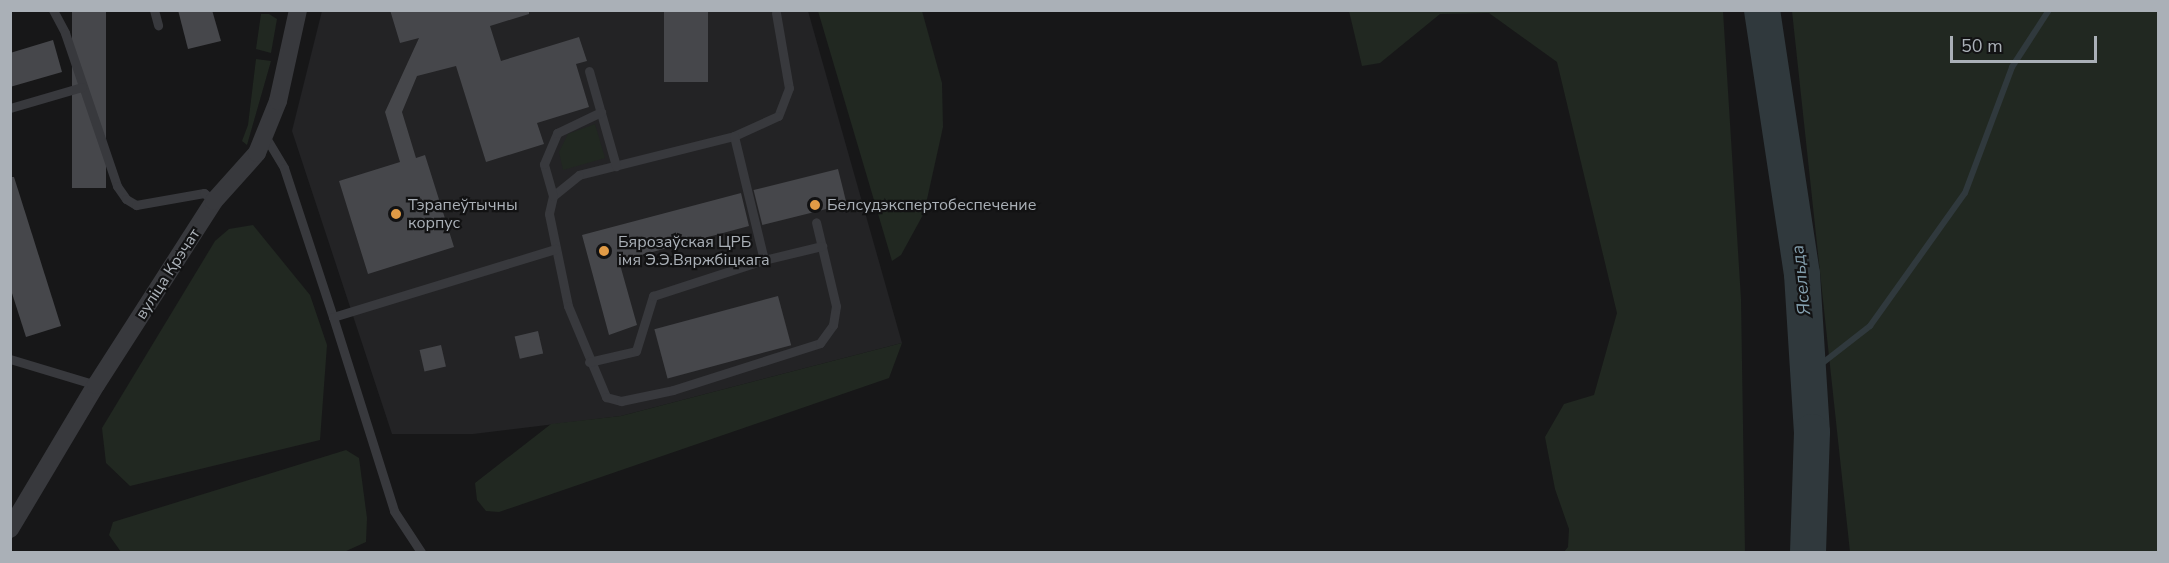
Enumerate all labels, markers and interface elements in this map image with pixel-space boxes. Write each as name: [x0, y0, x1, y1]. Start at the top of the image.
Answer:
scale bar: [1953, 24, 2100, 62]
text: 50 m: [1961, 34, 2003, 58]
place label: Тэрапеўтычны корпус: [408, 195, 518, 233]
place label: Белсудэкспертобеспечение: [827, 195, 1036, 215]
marker: Белсудэкспертобеспечение: [808, 198, 822, 212]
marker: Тэрапеўтычны корпус: [389, 207, 403, 221]
street label: вуліца Крэчат: [132, 225, 204, 323]
place label: Бярозаўская ЦРБ імя Э.Э.Вяржбіцкага: [618, 232, 770, 270]
marker: Бярозаўская ЦРБ імя Э.Э.Вяржбіцкага: [595, 242, 613, 260]
water label: Ясельда: [1787, 244, 1815, 316]

